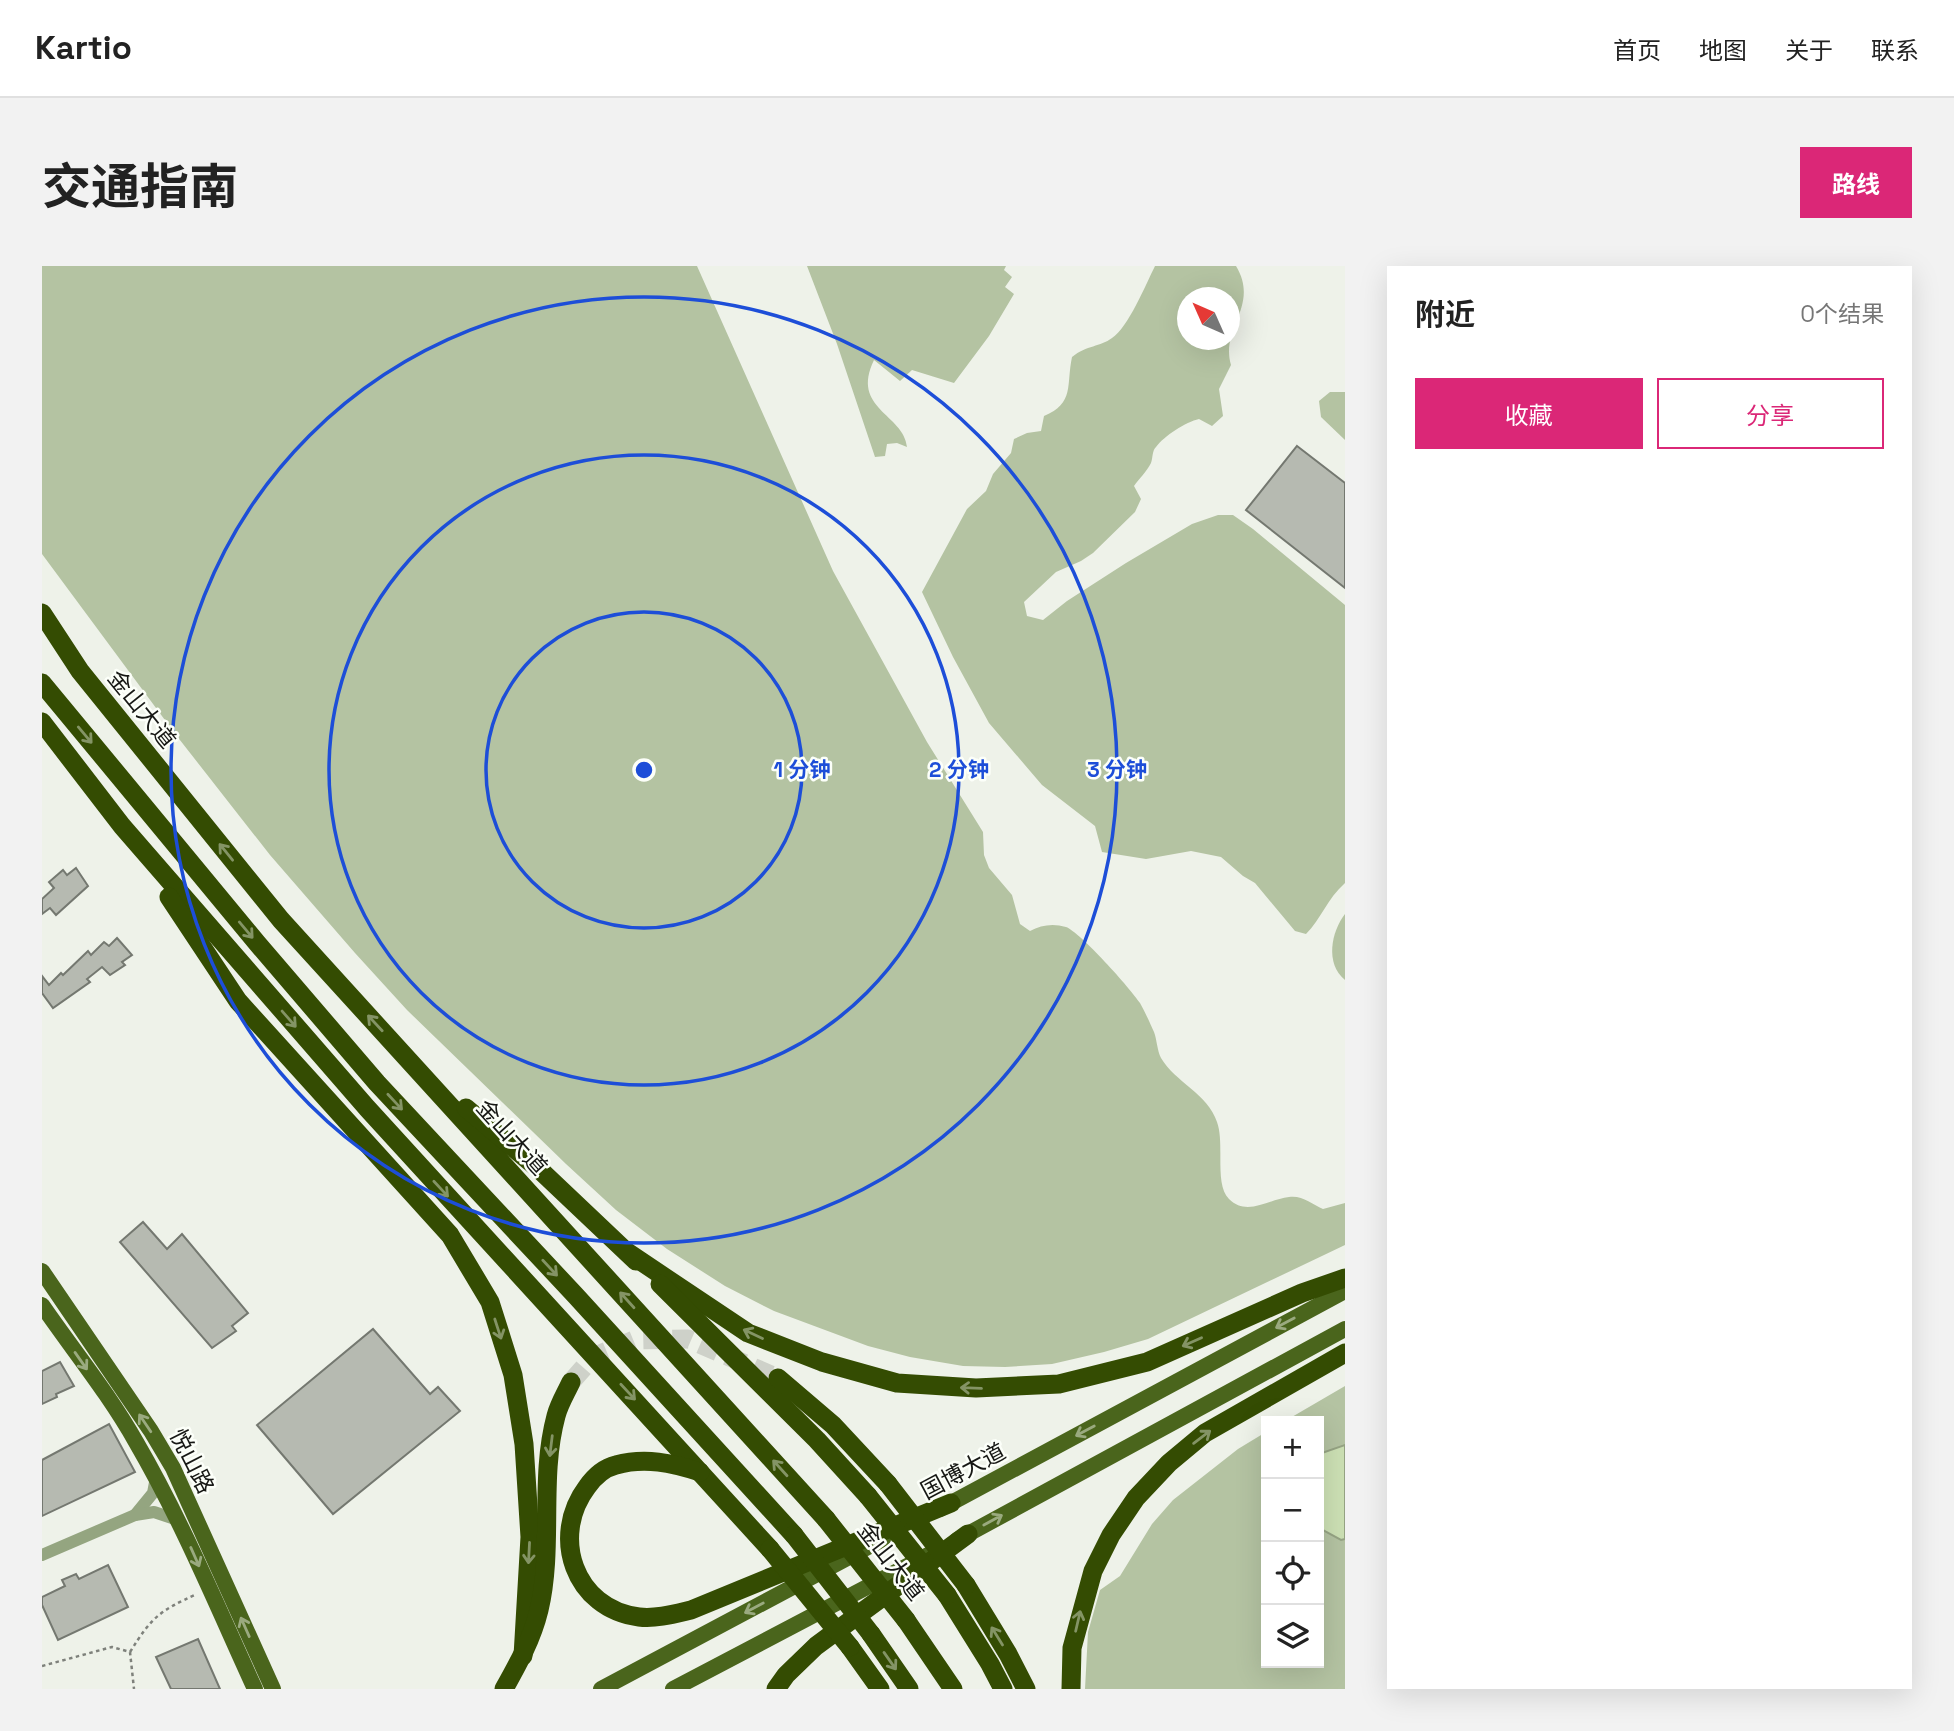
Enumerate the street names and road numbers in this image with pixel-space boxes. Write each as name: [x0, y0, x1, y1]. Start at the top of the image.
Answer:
street label: 金山大道: [101, 664, 183, 754]
street label: 金山大道: [470, 1093, 554, 1181]
street label: 悦山路: [163, 1423, 221, 1499]
street label: 国博大道: [915, 1436, 1011, 1506]
street label: 金山大道: [851, 1516, 931, 1606]

